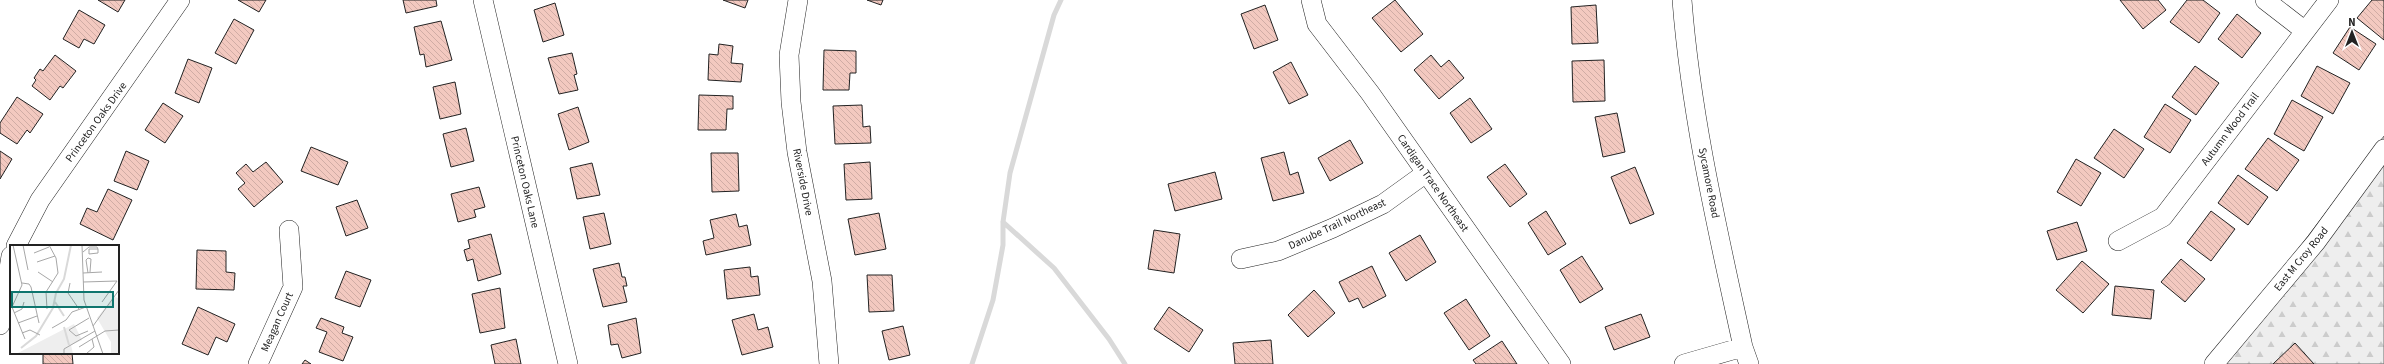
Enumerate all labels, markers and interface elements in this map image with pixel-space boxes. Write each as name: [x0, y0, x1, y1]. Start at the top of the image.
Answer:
north arrow: [2332, 12, 2372, 52]
text: N: [2348, 15, 2356, 30]
street label: Princeton Oaks Drive: [62, 78, 130, 165]
street label: Autumn Wood Trail: [2198, 89, 2263, 169]
street label: Cardigan Trace Northeast: [1394, 131, 1473, 235]
street label: Princeton Oaks Lane: [507, 134, 543, 230]
street label: Sycamore Road: [1695, 146, 1723, 220]
street label: Riverside Drive: [789, 147, 817, 217]
street label: Danube Trail Northeast: [1286, 195, 1388, 253]
street label: East M Croy Road: [2270, 224, 2332, 294]
inset map: [10, 245, 119, 354]
street label: Meagan Court: [257, 290, 297, 354]

